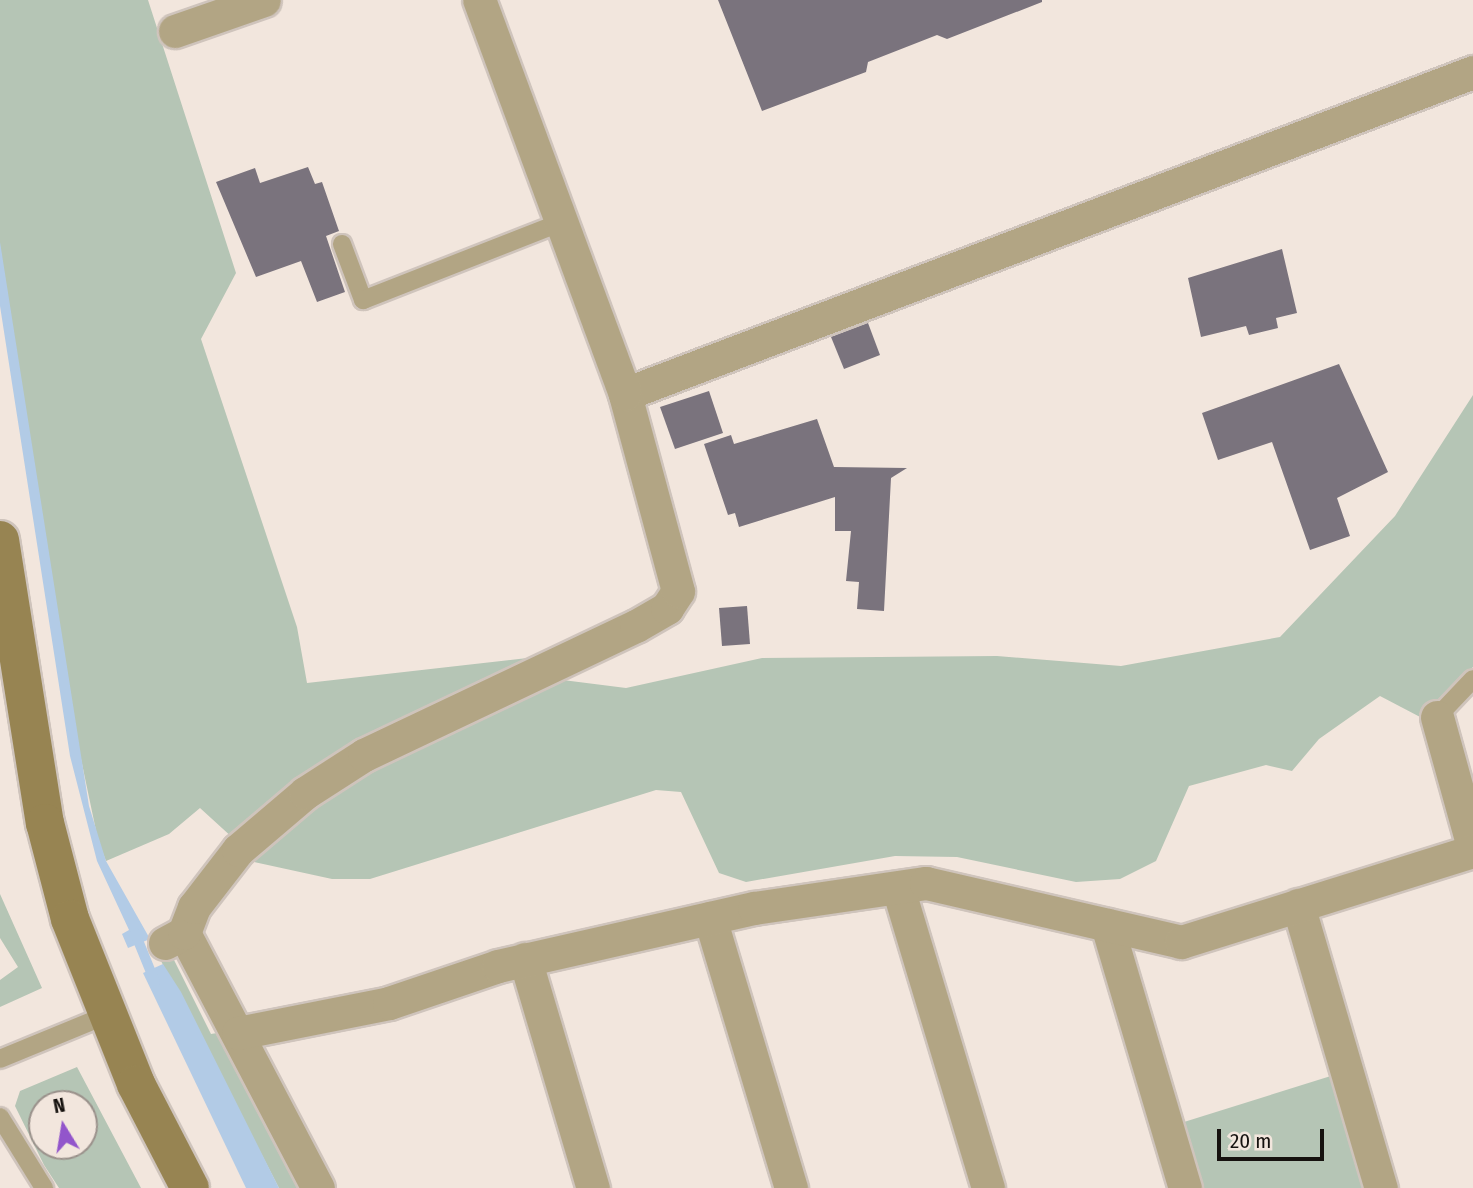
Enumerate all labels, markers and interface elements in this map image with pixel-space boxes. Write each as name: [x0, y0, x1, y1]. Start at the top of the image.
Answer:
north arrow: [28, 1090, 98, 1160]
text: N: [51, 1093, 67, 1118]
scale bar: [1221, 1114, 1328, 1158]
text: 20 m: [1230, 1128, 1271, 1154]

